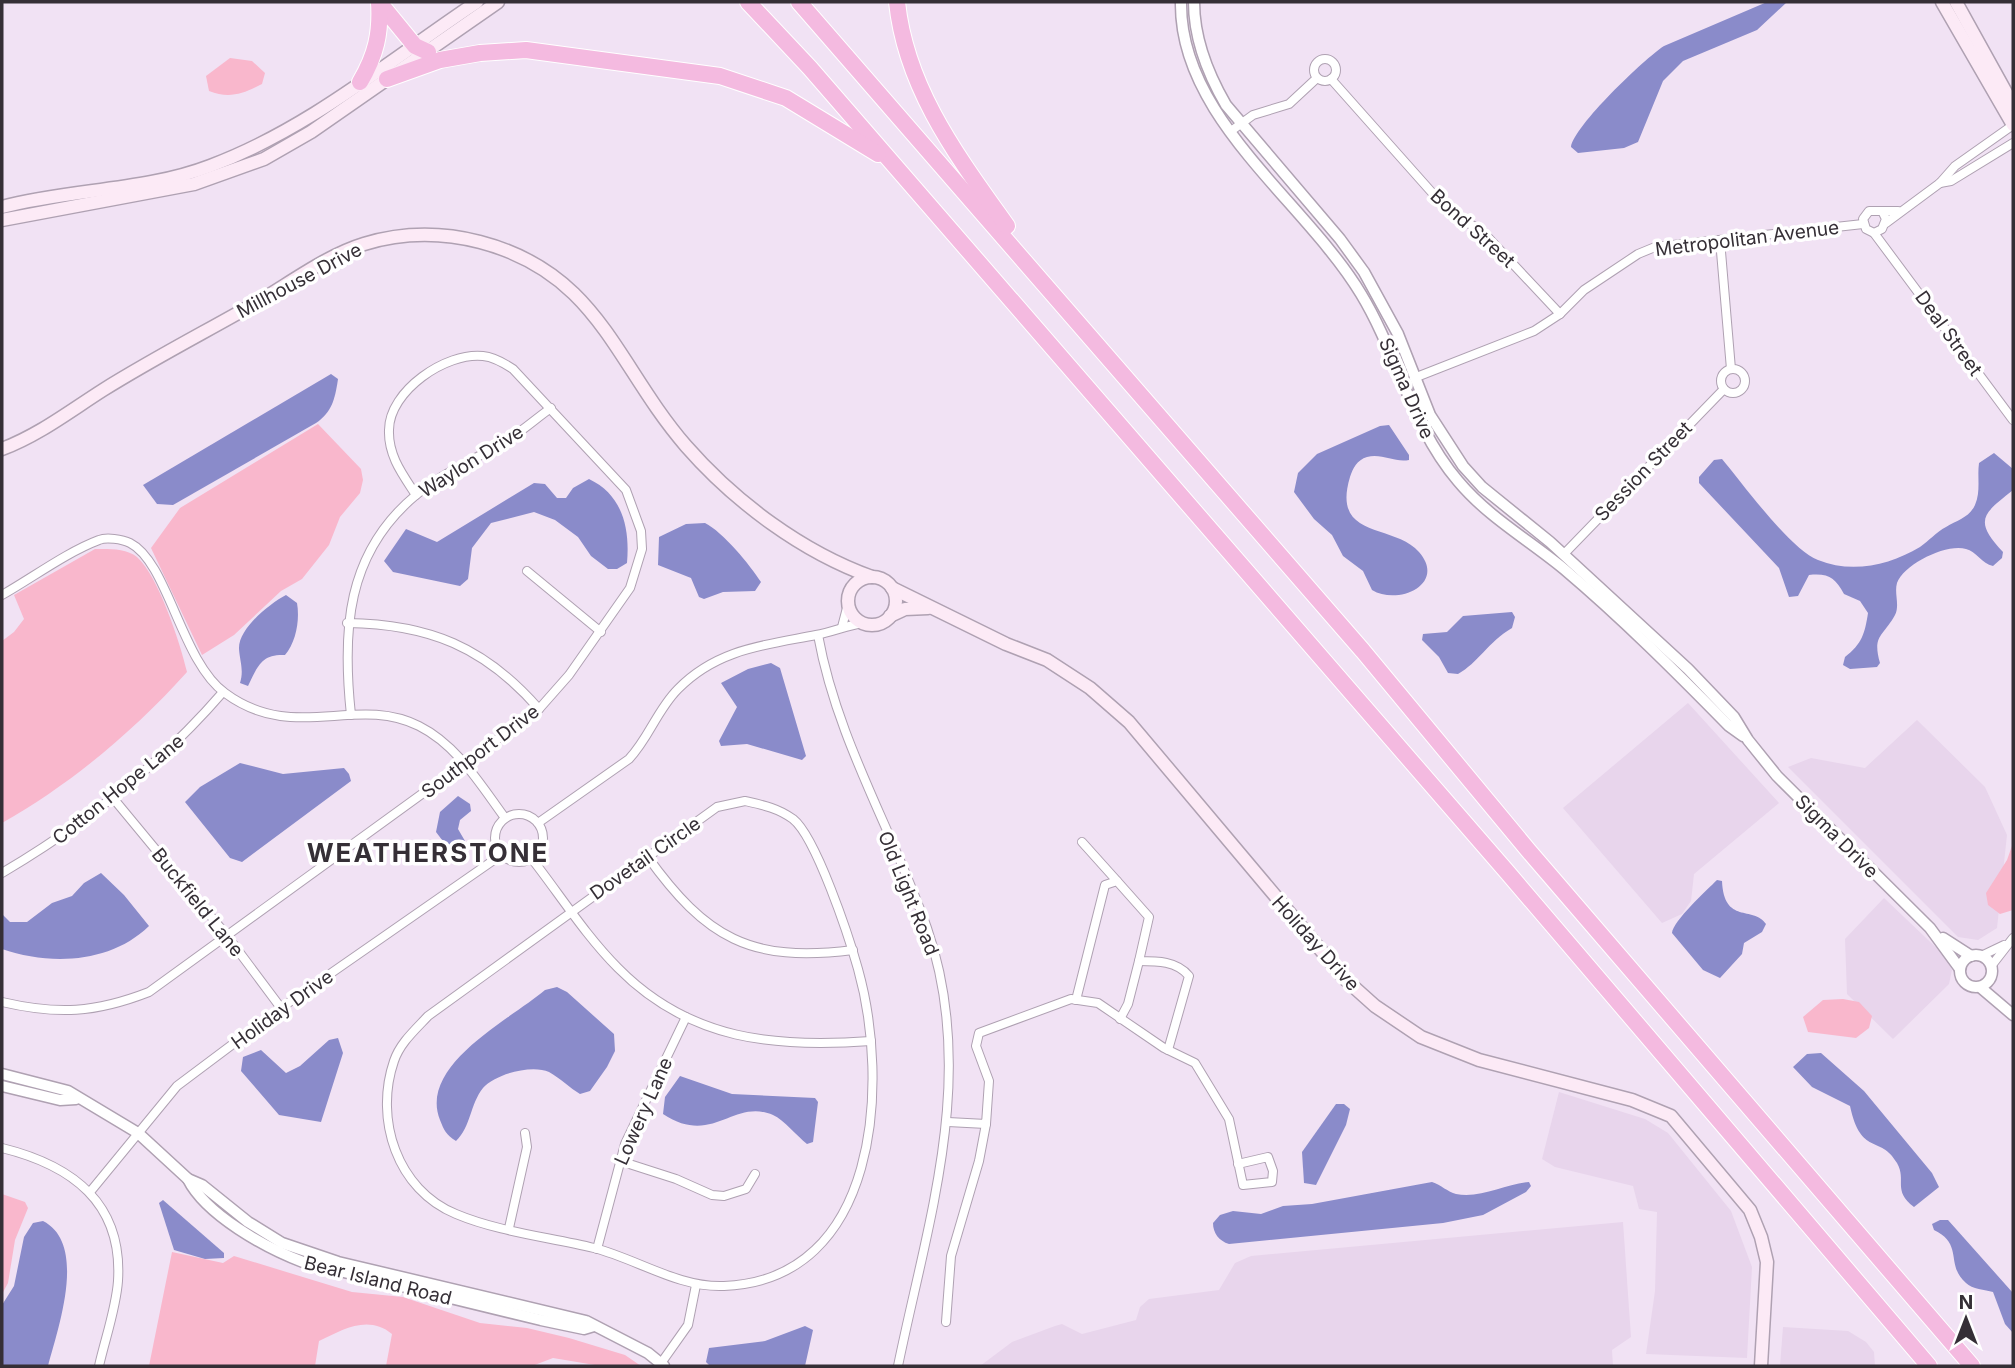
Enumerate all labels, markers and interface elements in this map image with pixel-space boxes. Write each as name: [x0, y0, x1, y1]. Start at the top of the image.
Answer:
street label: Bond Street: [1426, 184, 1520, 272]
street label: Metropolitan Avenue: [1654, 216, 1840, 261]
street label: Millhouse Drive: [233, 238, 366, 323]
street label: Deal Street: [1910, 286, 1987, 380]
street label: Sigma Drive: [1374, 334, 1439, 442]
street label: Session Street: [1590, 417, 1697, 526]
street label: Waylon Drive: [415, 420, 528, 503]
street label: Southport Drive: [417, 700, 544, 803]
street label: Cotton Hope Lane: [48, 729, 189, 849]
street label: Sigma Drive: [1790, 790, 1883, 883]
street label: Dovetail Circle: [586, 812, 705, 905]
street label: Old Light Road: [873, 828, 944, 959]
district label: WEATHERSTONE: [307, 837, 549, 868]
street label: Buckfield Lane: [147, 843, 248, 961]
street label: Holiday Drive: [1267, 891, 1364, 996]
street label: Holiday Drive: [227, 965, 338, 1054]
street label: Lowery Lane: [610, 1054, 677, 1169]
street label: Bear Island Road: [302, 1251, 454, 1310]
north arrow: [1931, 1284, 2001, 1354]
text: N: [1959, 1291, 1973, 1314]

